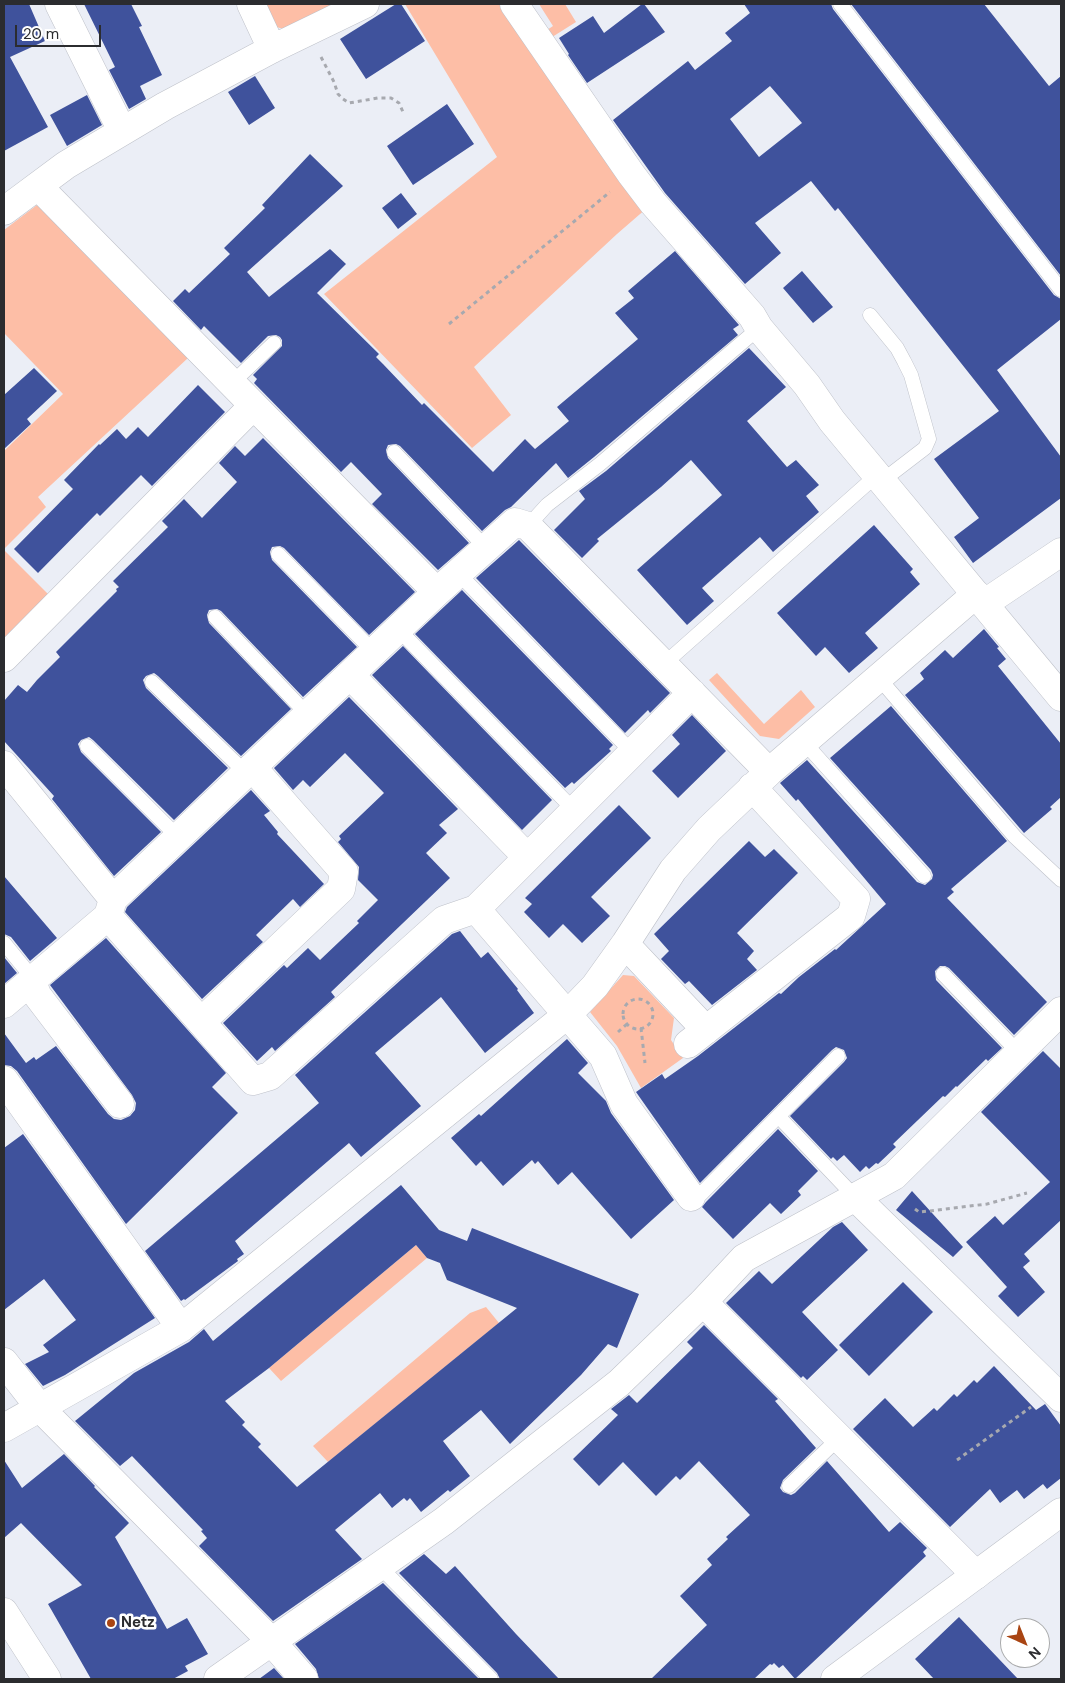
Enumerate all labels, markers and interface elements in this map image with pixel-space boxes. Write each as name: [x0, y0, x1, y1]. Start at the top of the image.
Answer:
scale bar: [18, 15, 104, 47]
text: 20 m: [23, 24, 59, 44]
place label: Netz: [121, 1614, 155, 1632]
marker: Netz: [105, 1617, 117, 1629]
north arrow: [1000, 1618, 1050, 1668]
text: N: [1025, 1643, 1045, 1663]

